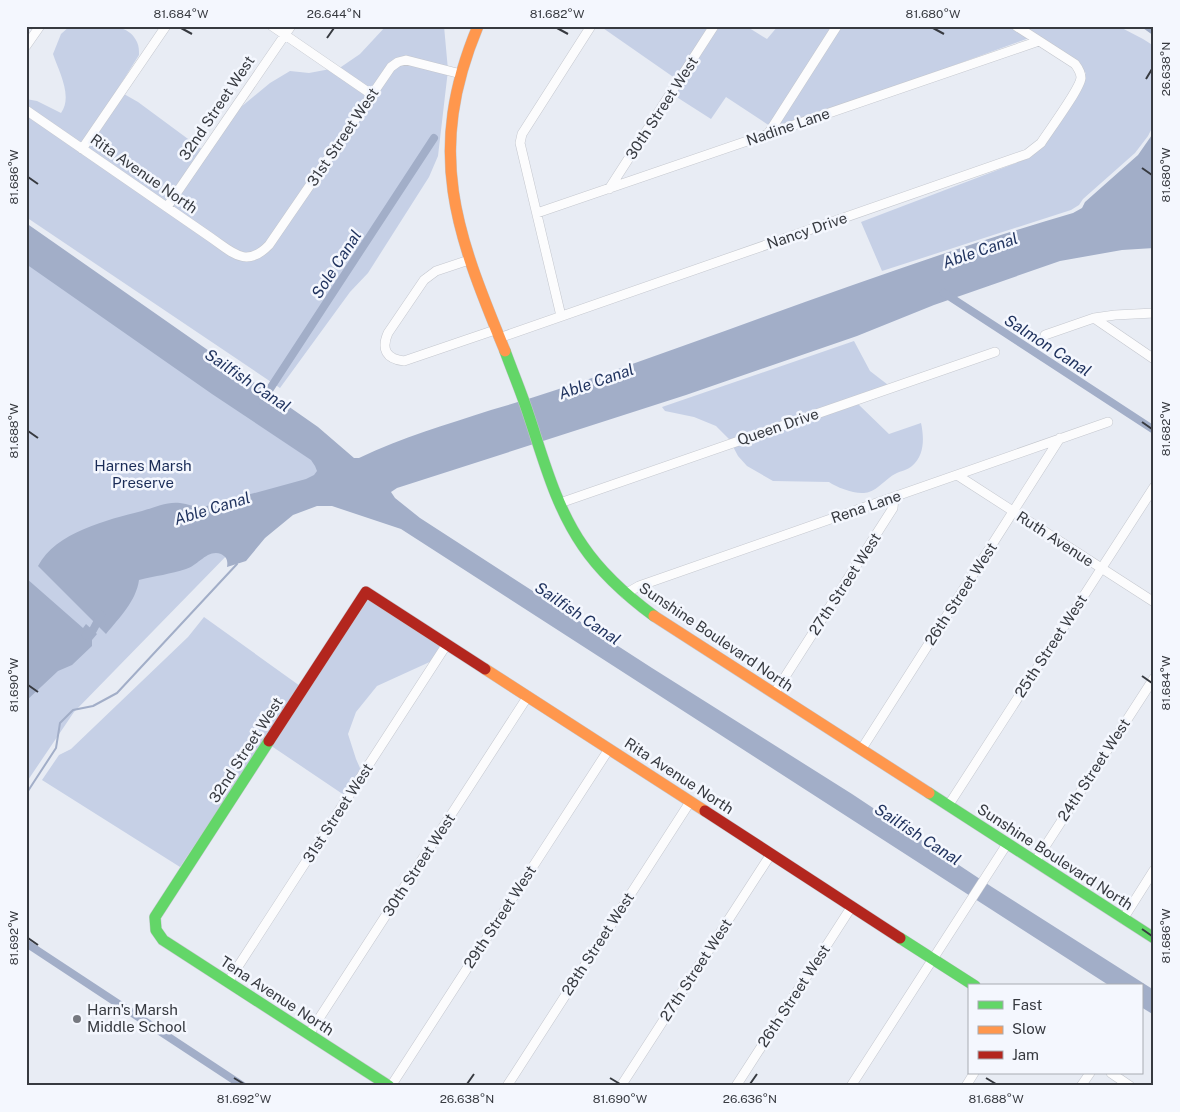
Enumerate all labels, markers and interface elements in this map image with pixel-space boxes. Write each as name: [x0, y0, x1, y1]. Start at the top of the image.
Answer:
text: 81.684°W: [153, 7, 209, 21]
text: 26.644°N: [307, 7, 361, 21]
text: 81.682°W: [530, 7, 585, 21]
text: 81.680°W: [906, 7, 961, 21]
text: 26.638°N: [1159, 42, 1173, 96]
street label: 32nd Street West: [175, 52, 258, 163]
street label: 30th Street West: [622, 53, 701, 162]
street label: 31st Street West: [303, 84, 382, 189]
street label: Nadine Lane: [744, 104, 832, 149]
street label: Rita Avenue North: [88, 130, 201, 217]
text: 81.680°W: [1159, 147, 1173, 202]
text: 81.686°W: [7, 149, 21, 204]
street label: Nancy Drive: [764, 209, 849, 252]
water label: Sole Canal: [307, 227, 365, 302]
water label: Able Canal: [940, 229, 1020, 272]
water label: Salmon Canal: [1001, 310, 1095, 381]
water label: Sailfish Canal: [201, 345, 294, 416]
water label: Able Canal: [556, 360, 636, 403]
text: 81.682°W: [1159, 401, 1173, 456]
text: 81.688°W: [7, 403, 21, 459]
street label: Queen Drive: [735, 405, 821, 448]
park label: Harnes Marsh Preserve: [94, 457, 192, 491]
street label: Rena Lane: [829, 487, 903, 526]
water label: Able Canal: [172, 488, 252, 529]
street label: Ruth Avenue: [1014, 507, 1097, 570]
street label: 27th Street West: [805, 529, 884, 638]
street label: 26th Street West: [921, 539, 1000, 648]
water label: Sailfish Canal: [531, 578, 624, 649]
street label: Sunshine Boulevard North: [636, 579, 796, 694]
street label: 25th Street West: [1011, 591, 1090, 700]
text: 81.684°W: [1159, 655, 1173, 711]
text: 81.690°W: [7, 657, 21, 712]
street label: 32nd Street West: [205, 694, 286, 806]
street label: 24th Street West: [1054, 715, 1133, 824]
street label: Rita Avenue North: [622, 734, 737, 817]
street label: 31st Street West: [299, 760, 376, 866]
water label: Sailfish Canal: [871, 799, 964, 869]
street label: Sunshine Boulevard North: [974, 800, 1136, 913]
street label: 30th Street West: [379, 810, 458, 919]
street label: 29th Street West: [460, 862, 539, 971]
street label: 28th Street West: [558, 889, 637, 998]
text: 81.686°W: [1159, 908, 1173, 963]
text: 81.692°W: [7, 910, 21, 965]
street label: 27th Street West: [656, 915, 735, 1024]
street label: 26th Street West: [754, 941, 833, 1050]
street label: Tena Avenue North: [217, 953, 337, 1039]
legend: [968, 984, 1142, 1074]
text: Fast: [1012, 996, 1042, 1013]
place label: Harn's Marsh Middle School: [87, 1001, 186, 1035]
marker: Harn's Marsh Middle School: [71, 1013, 83, 1025]
text: Slow: [1012, 1020, 1047, 1037]
text: Jam: [1012, 1046, 1039, 1063]
text: 81.692°W: [217, 1092, 272, 1106]
text: 26.638°N: [440, 1092, 494, 1106]
text: 81.690°W: [593, 1092, 648, 1106]
text: 26.636°N: [723, 1092, 777, 1106]
text: 81.688°W: [968, 1092, 1024, 1106]

